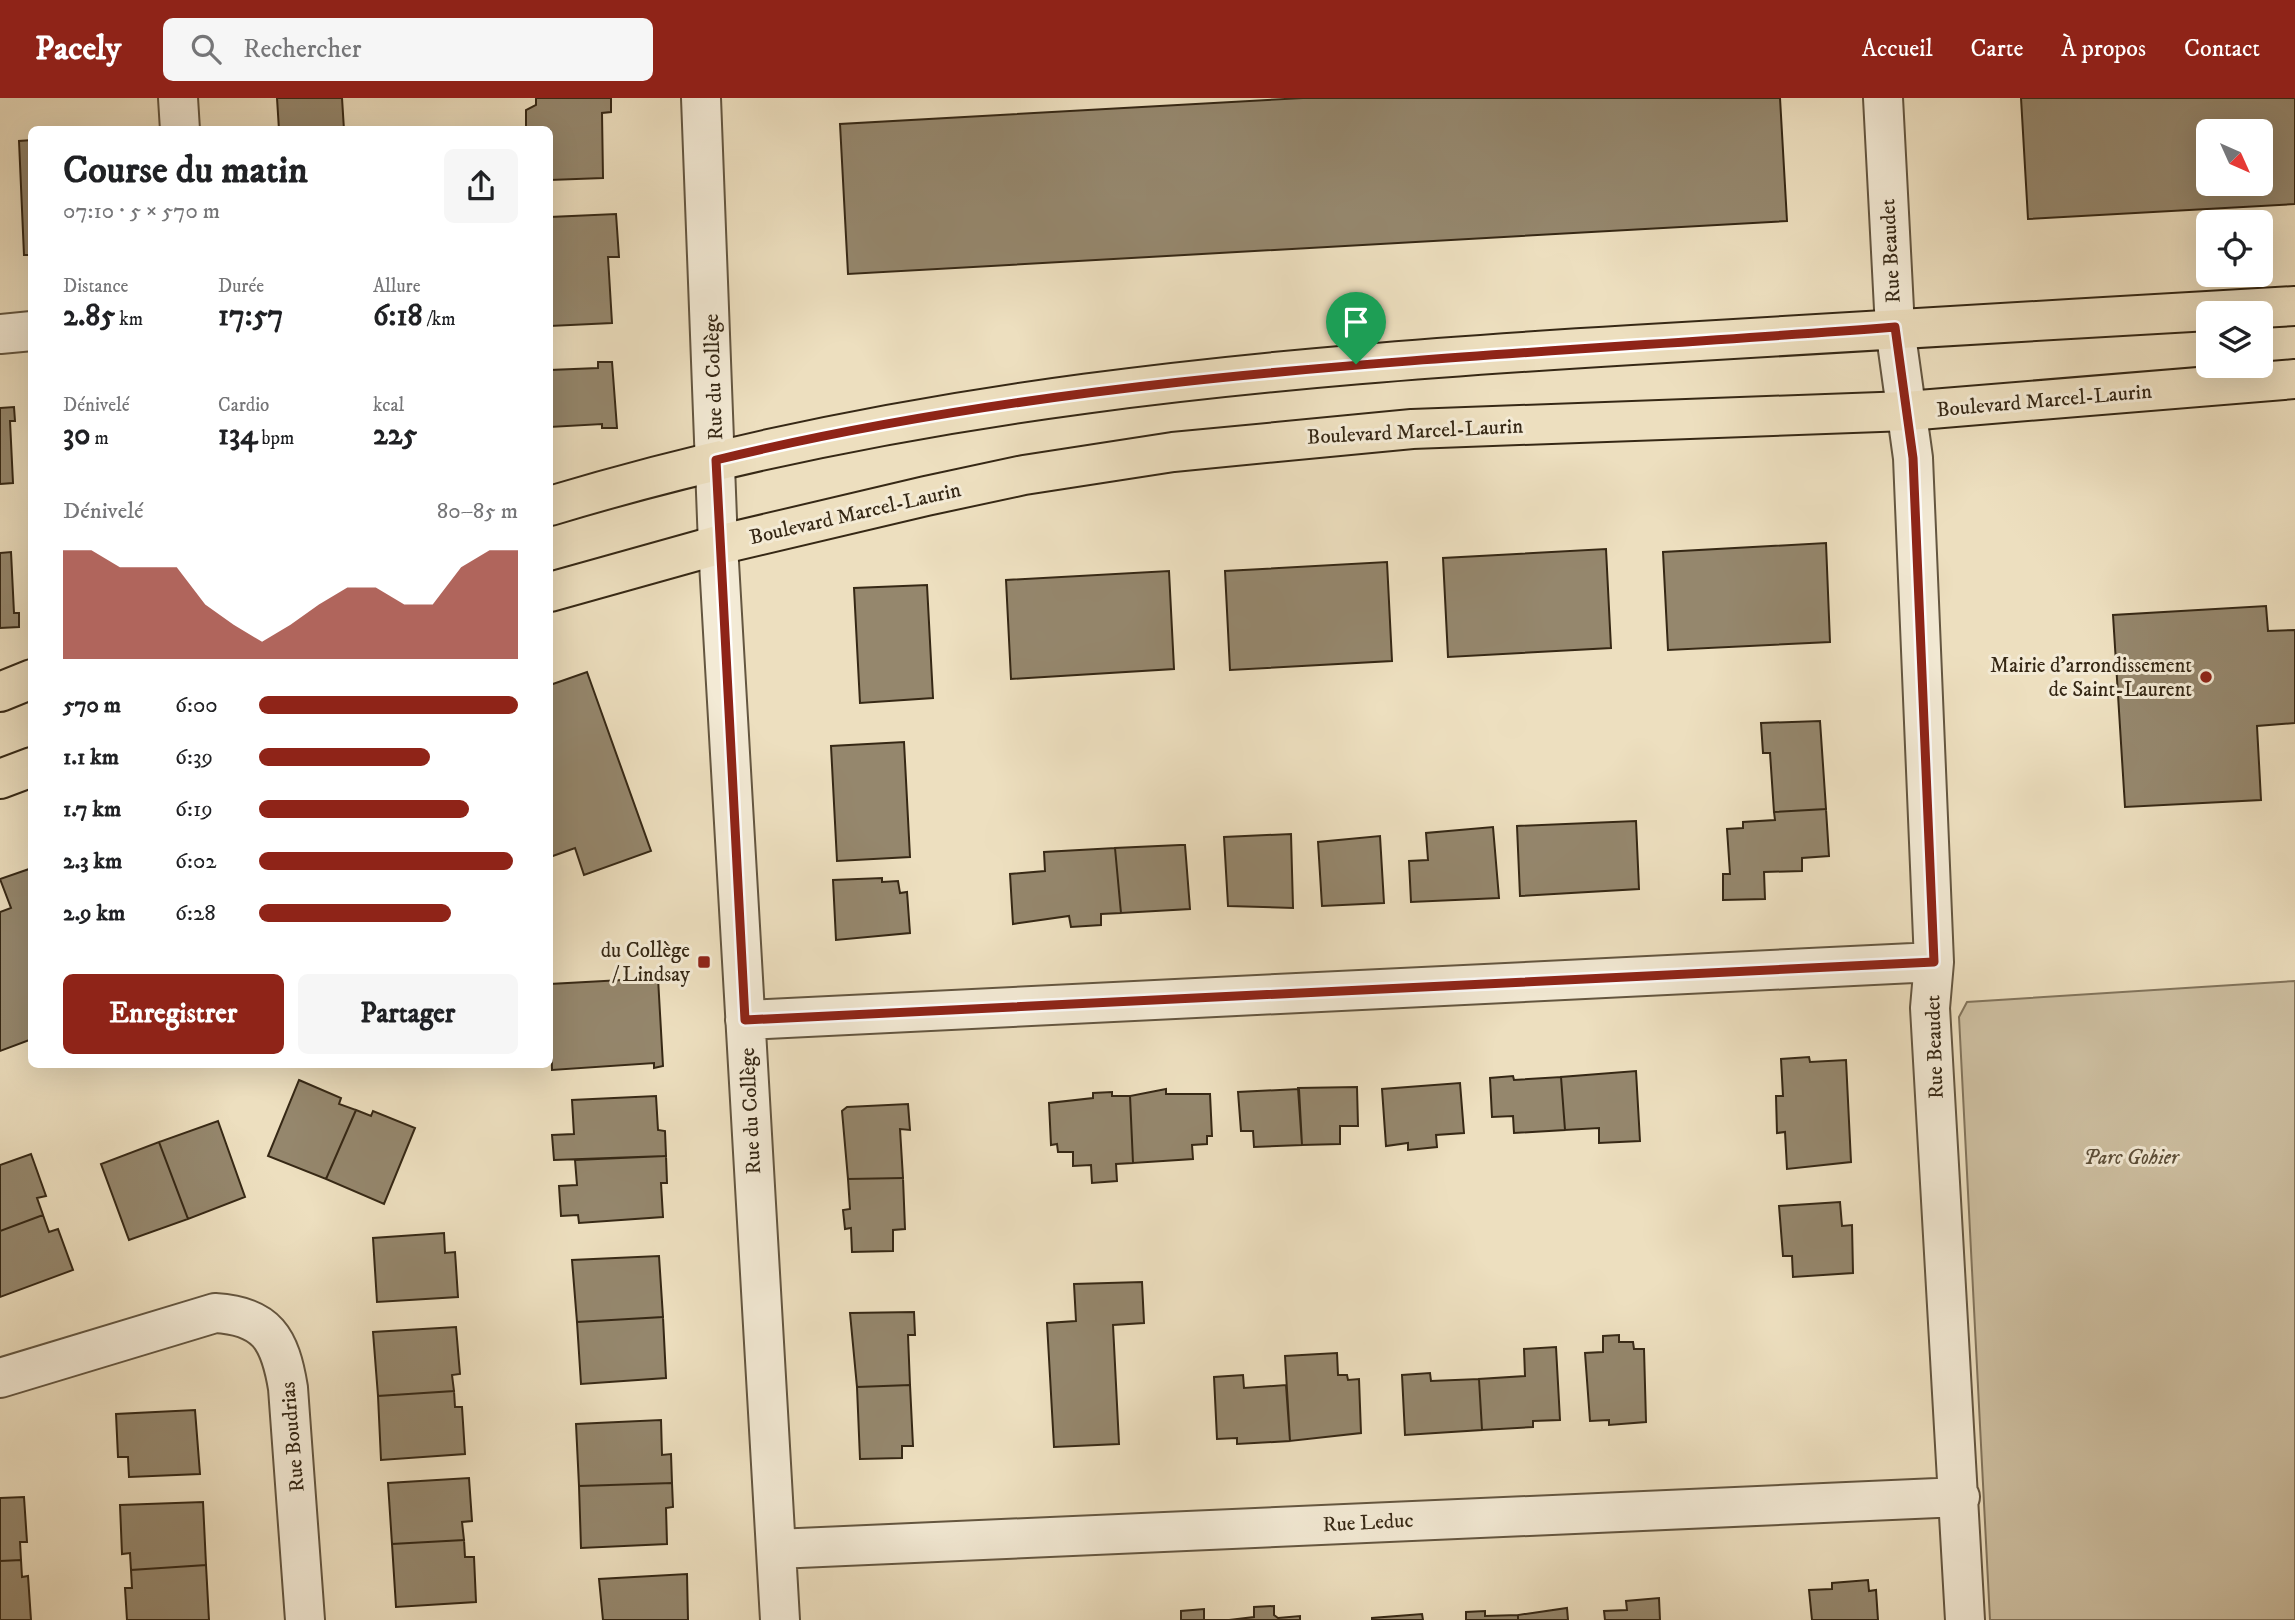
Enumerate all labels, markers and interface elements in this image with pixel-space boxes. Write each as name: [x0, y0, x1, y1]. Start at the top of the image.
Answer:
search box: [163, 18, 653, 81]
text: Pacely: [35, 29, 121, 70]
icon: search: [187, 30, 225, 68]
text: Rechercher: [243, 33, 361, 66]
text: Accueil: [1862, 34, 1933, 64]
text: Carte: [1971, 34, 2023, 64]
text: À propos: [2061, 34, 2146, 64]
text: Contact: [2184, 34, 2260, 64]
north arrow: [2196, 119, 2273, 196]
map controls: [2196, 119, 2273, 378]
text: Course du matin: [63, 147, 308, 195]
button: share: [444, 149, 518, 223]
text: 07:10 · 5 × 570 m: [63, 197, 220, 226]
street label: Rue Beaudet: [1875, 198, 1907, 304]
button: locate: [2196, 210, 2273, 287]
text: Distance: [63, 275, 128, 298]
text: Durée: [218, 275, 264, 298]
text: Allure: [373, 275, 421, 298]
pin: [1326, 292, 1386, 364]
text: 2.85: [63, 298, 115, 335]
text: 17:57: [218, 298, 283, 335]
text: 6:18: [373, 298, 422, 335]
button: layers: [2196, 301, 2273, 378]
icon: arrive: [1337, 303, 1375, 341]
text: km: [115, 308, 143, 331]
text: /km: [422, 308, 455, 331]
street label: Rue du Collège: [699, 313, 729, 441]
street label: Boulevard Marcel-Laurin: [1935, 379, 2153, 423]
text: Dénivelé: [63, 394, 130, 417]
text: Cardio: [218, 394, 269, 417]
text: kcal: [373, 394, 404, 417]
street label: Boulevard Marcel-Laurin: [1306, 413, 1524, 451]
text: 30: [63, 417, 90, 454]
text: 134: [218, 417, 257, 454]
text: 225: [373, 417, 417, 454]
text: m: [90, 427, 109, 450]
text: bpm: [257, 427, 294, 450]
street label: Boulevard Marcel-Laurin: [747, 477, 964, 551]
text: Dénivelé: [63, 497, 144, 526]
text: 80–85 m: [437, 497, 518, 526]
place label: Mairie d'arrondissement de Saint-Laurent: [1990, 653, 2192, 703]
marker: Mairie d'arrondissement de Saint-Laurent: [2198, 669, 2214, 685]
text: 570 m: [63, 691, 121, 720]
text: 6:00: [175, 691, 218, 720]
text: 1.1 km: [63, 743, 119, 772]
text: 6:39: [175, 743, 213, 772]
text: 1.7 km: [63, 795, 121, 824]
text: 6:19: [175, 795, 213, 824]
text: 2.3 km: [63, 847, 122, 876]
text: 6:02: [175, 847, 217, 876]
text: 2.9 km: [63, 899, 125, 928]
text: 6:28: [175, 899, 216, 928]
place label: du Collège / Lindsay: [601, 938, 691, 988]
marker: du Collège / Lindsay: [696, 954, 712, 970]
button: Enregistrer: [63, 974, 284, 1054]
button: Partager: [298, 974, 518, 1054]
street label: Rue Beaudet: [1920, 994, 1950, 1100]
street label: Rue du Collège: [735, 1047, 767, 1175]
park label: Parc Gohier: [2084, 1145, 2180, 1171]
street label: Rue Boudrias: [275, 1381, 311, 1493]
street label: Rue Leduc: [1322, 1508, 1414, 1538]

